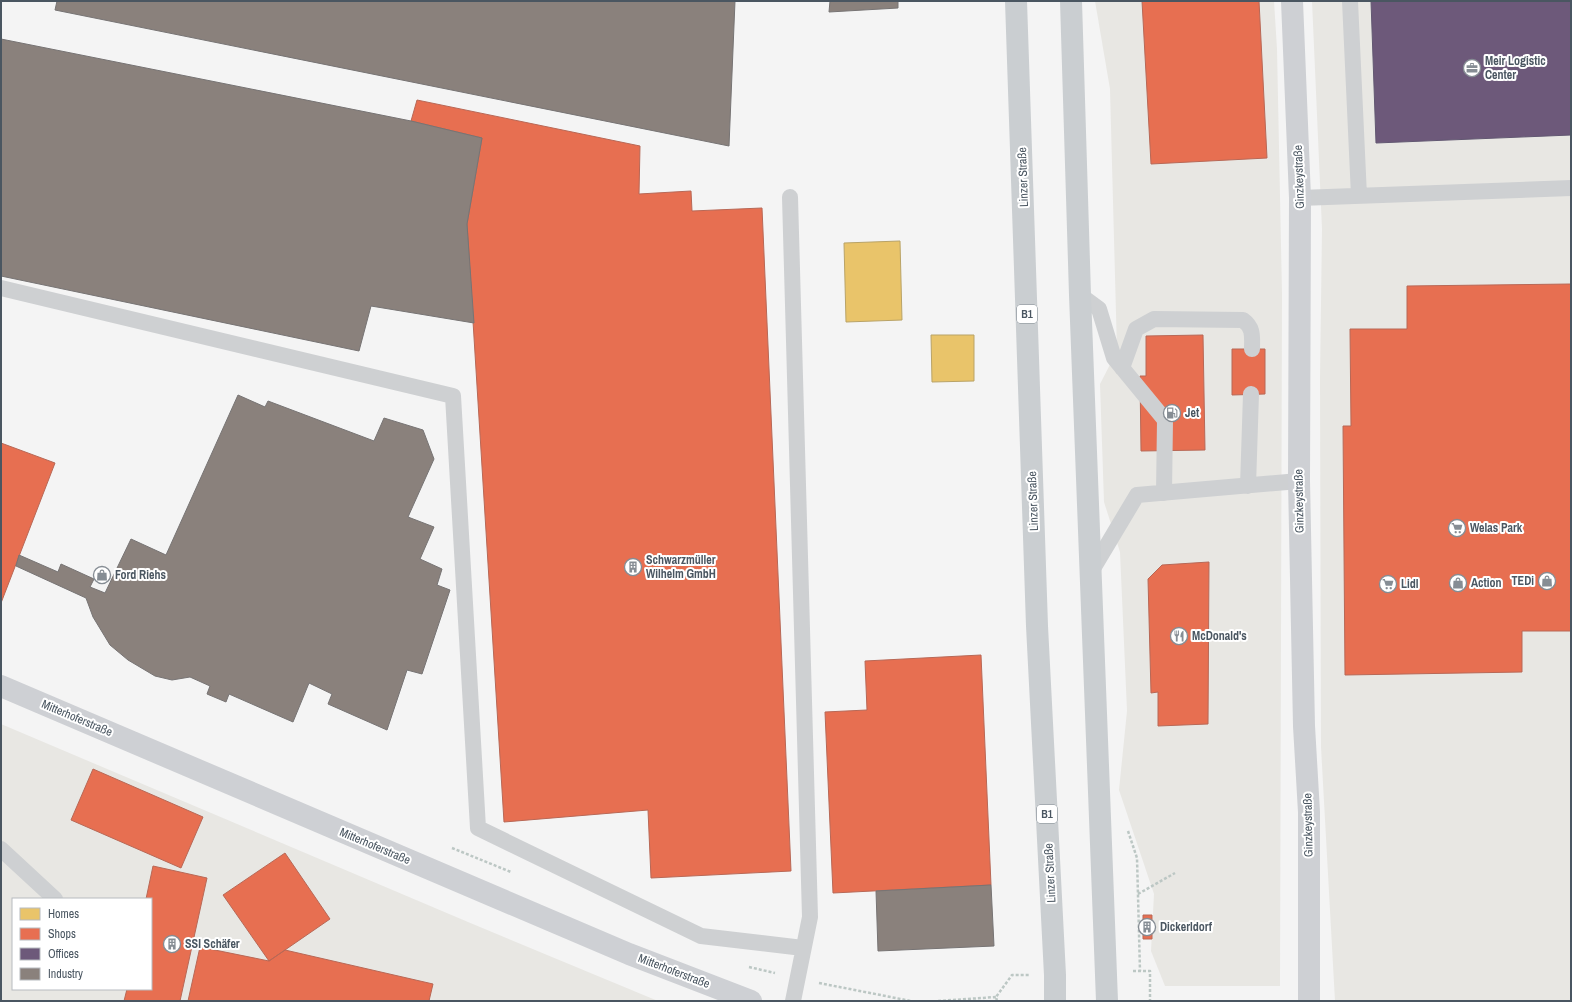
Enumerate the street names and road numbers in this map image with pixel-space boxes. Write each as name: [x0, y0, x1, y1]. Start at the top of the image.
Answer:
street label: Ginzkeystraße: [1290, 145, 1308, 209]
street label: Linzer Straße: [1014, 147, 1032, 207]
road number: B1: [1017, 305, 1037, 323]
street label: Ginzkeystraße: [1290, 469, 1308, 533]
street label: Linzer Straße: [1024, 471, 1042, 531]
street label: Mitterhoferstraße: [39, 696, 115, 740]
street label: Ginzkeystraße: [1299, 793, 1317, 857]
road number: B1: [1037, 805, 1057, 823]
street label: Mitterhoferstraße: [337, 824, 413, 868]
street label: Linzer Straße: [1040, 843, 1060, 903]
street label: Mitterhoferstraße: [636, 950, 712, 992]

